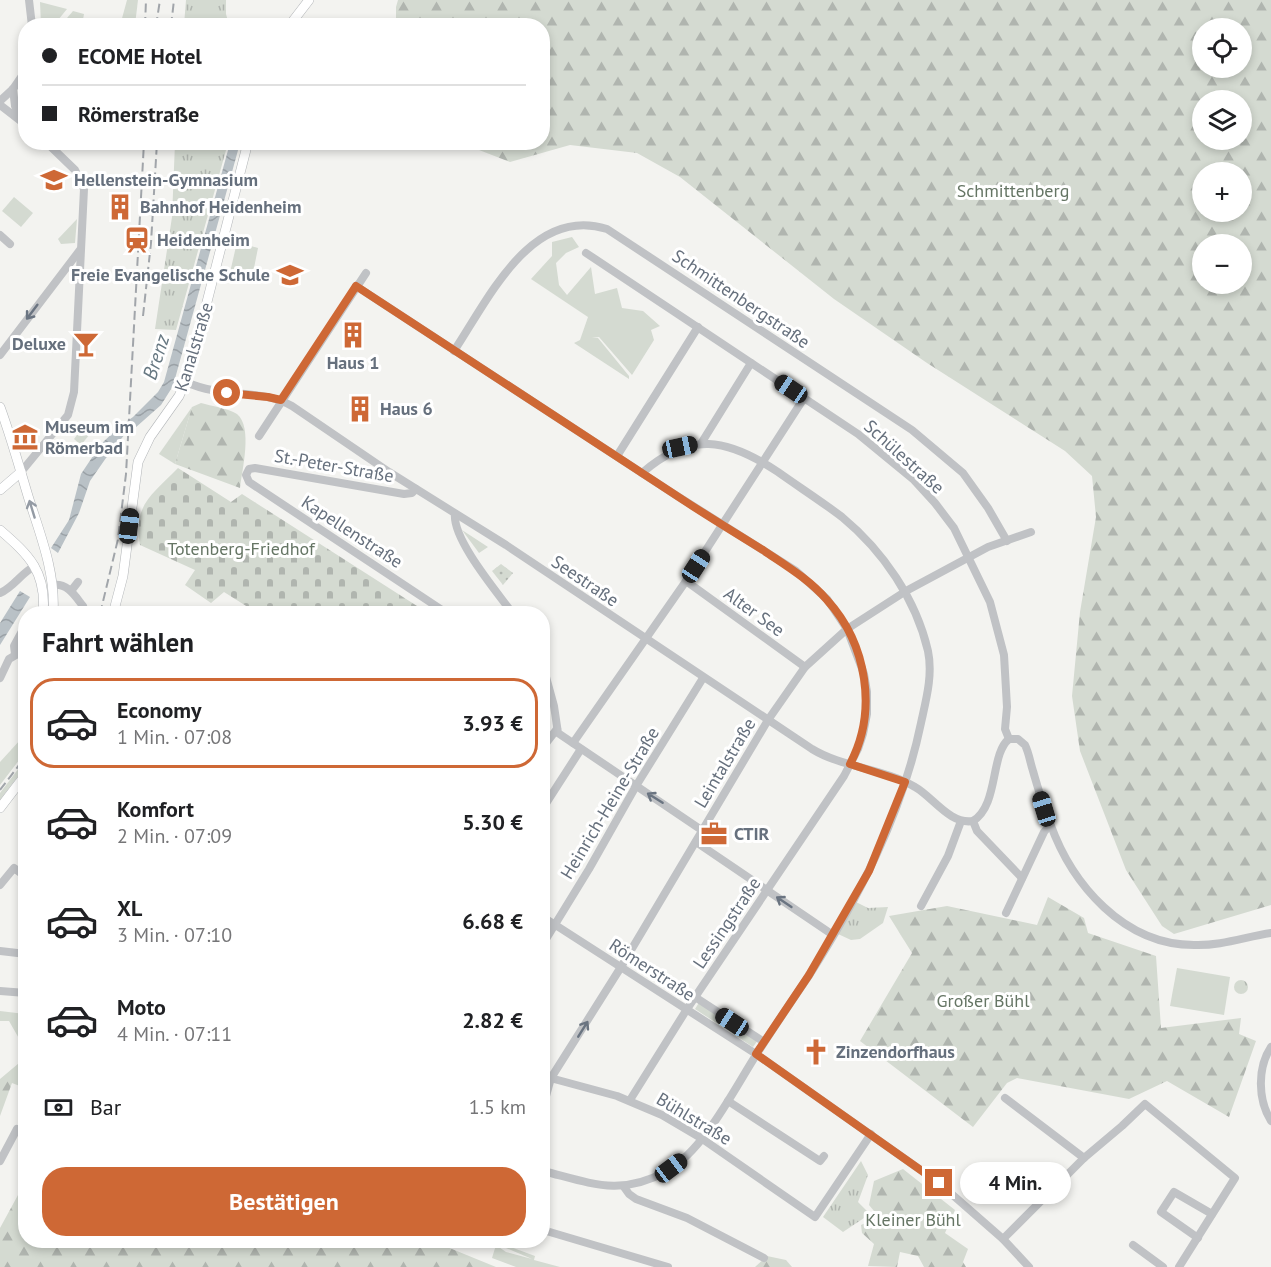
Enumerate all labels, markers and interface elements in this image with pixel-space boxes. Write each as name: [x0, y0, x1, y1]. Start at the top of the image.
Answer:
map controls: [1192, 18, 1252, 294]
button: locate: [1192, 18, 1252, 78]
text: ECOME Hotel: [78, 42, 202, 70]
button: layers: [1192, 90, 1252, 150]
text: Römerstraße: [78, 100, 199, 128]
button: +: [1192, 162, 1252, 222]
school or university icon: Hellenstein-Gymnasium: [39, 165, 69, 195]
place label: Hellenstein-Gymnasium: [74, 168, 258, 191]
park label: Schmittenberg: [957, 179, 1069, 202]
building icon: Bahnhof Heidenheim: [105, 192, 135, 222]
place label: Bahnhof Heidenheim: [140, 195, 301, 218]
station icon: Heidenheim: [122, 225, 152, 255]
place label: Heidenheim: [157, 228, 250, 251]
button: −: [1192, 234, 1252, 294]
street label: Schmittenbergstraße: [668, 244, 815, 353]
school or university icon: Freie Evangelische Schule: [275, 260, 305, 290]
place label: Freie Evangelische Schule: [71, 263, 270, 286]
street label: Kanalstraße: [169, 300, 218, 394]
one-way arrow: [26, 303, 38, 319]
building icon: Haus 1: [338, 320, 368, 350]
bar icon: Deluxe: [71, 329, 101, 359]
water label: Brenz: [137, 331, 176, 383]
place label: Deluxe: [12, 332, 66, 355]
place label: Haus 1: [327, 351, 379, 374]
car: [771, 371, 811, 407]
route start: [213, 379, 240, 406]
building icon: Haus 6: [345, 394, 375, 424]
place label: Haus 6: [380, 397, 433, 420]
place label: Museum im Römerbad: [45, 415, 134, 459]
street label: Schülestraße: [859, 415, 949, 499]
museum icon: Museum im Römerbad: [10, 422, 40, 452]
car: [661, 434, 699, 460]
street label: St.-Peter-Straße: [273, 444, 396, 487]
street label: Kapellenstraße: [297, 490, 407, 573]
one-way arrow: [26, 500, 37, 519]
car: [118, 507, 140, 545]
park label: Totenberg-Friedhof: [167, 537, 316, 560]
car: [679, 546, 713, 586]
street label: Seestraße: [547, 550, 623, 611]
street label: Alter See: [719, 582, 789, 641]
text: Fahrt wählen: [42, 625, 194, 659]
icon: car: [45, 696, 99, 750]
text: Economy: [117, 696, 201, 724]
text: 3.93 €: [462, 709, 523, 737]
street label: Leintalstraße: [689, 714, 760, 812]
street label: Heinrich-Heine-Straße: [555, 723, 664, 883]
text: 1 Min. · 07:08: [117, 724, 232, 750]
car: [1030, 789, 1058, 829]
one-way arrow: [646, 791, 663, 804]
icon: car: [45, 795, 99, 849]
text: Komfort: [117, 795, 194, 823]
text: 5.30 €: [462, 808, 523, 836]
office icon: CTIR: [699, 819, 729, 849]
place label: CTIR: [734, 822, 770, 845]
text: 2 Min. · 07:09: [117, 823, 232, 849]
street label: Lessingstraße: [688, 873, 766, 973]
icon: car: [45, 894, 99, 948]
text: XL: [117, 894, 142, 922]
one-way arrow: [777, 896, 793, 908]
text: 6.68 €: [462, 907, 523, 935]
text: 3 Min. · 07:10: [117, 922, 232, 948]
street label: Römerstraße: [605, 933, 700, 1006]
park label: Großer Bühl: [937, 989, 1030, 1012]
icon: car: [45, 993, 99, 1047]
text: Moto: [117, 993, 166, 1021]
car: [712, 1005, 752, 1039]
text: 2.82 €: [462, 1006, 523, 1034]
one-way arrow: [576, 1020, 589, 1037]
text: 4 Min. · 07:11: [117, 1021, 232, 1047]
church icon: Zinzendorfhaus: [801, 1037, 831, 1067]
place label: Zinzendorfhaus: [836, 1040, 955, 1063]
street label: Bühlstraße: [652, 1087, 736, 1150]
icon: cash: [42, 1091, 75, 1124]
text: Bar: [90, 1093, 121, 1121]
text: 1.5 km: [469, 1094, 526, 1120]
car: [651, 1150, 691, 1186]
callout: 4 Min.: [960, 1162, 1071, 1204]
button: Bestätigen: [42, 1167, 526, 1236]
route end: [925, 1169, 952, 1196]
text: 4 Min.: [989, 1170, 1042, 1196]
park label: Kleiner Bühl: [865, 1208, 961, 1231]

